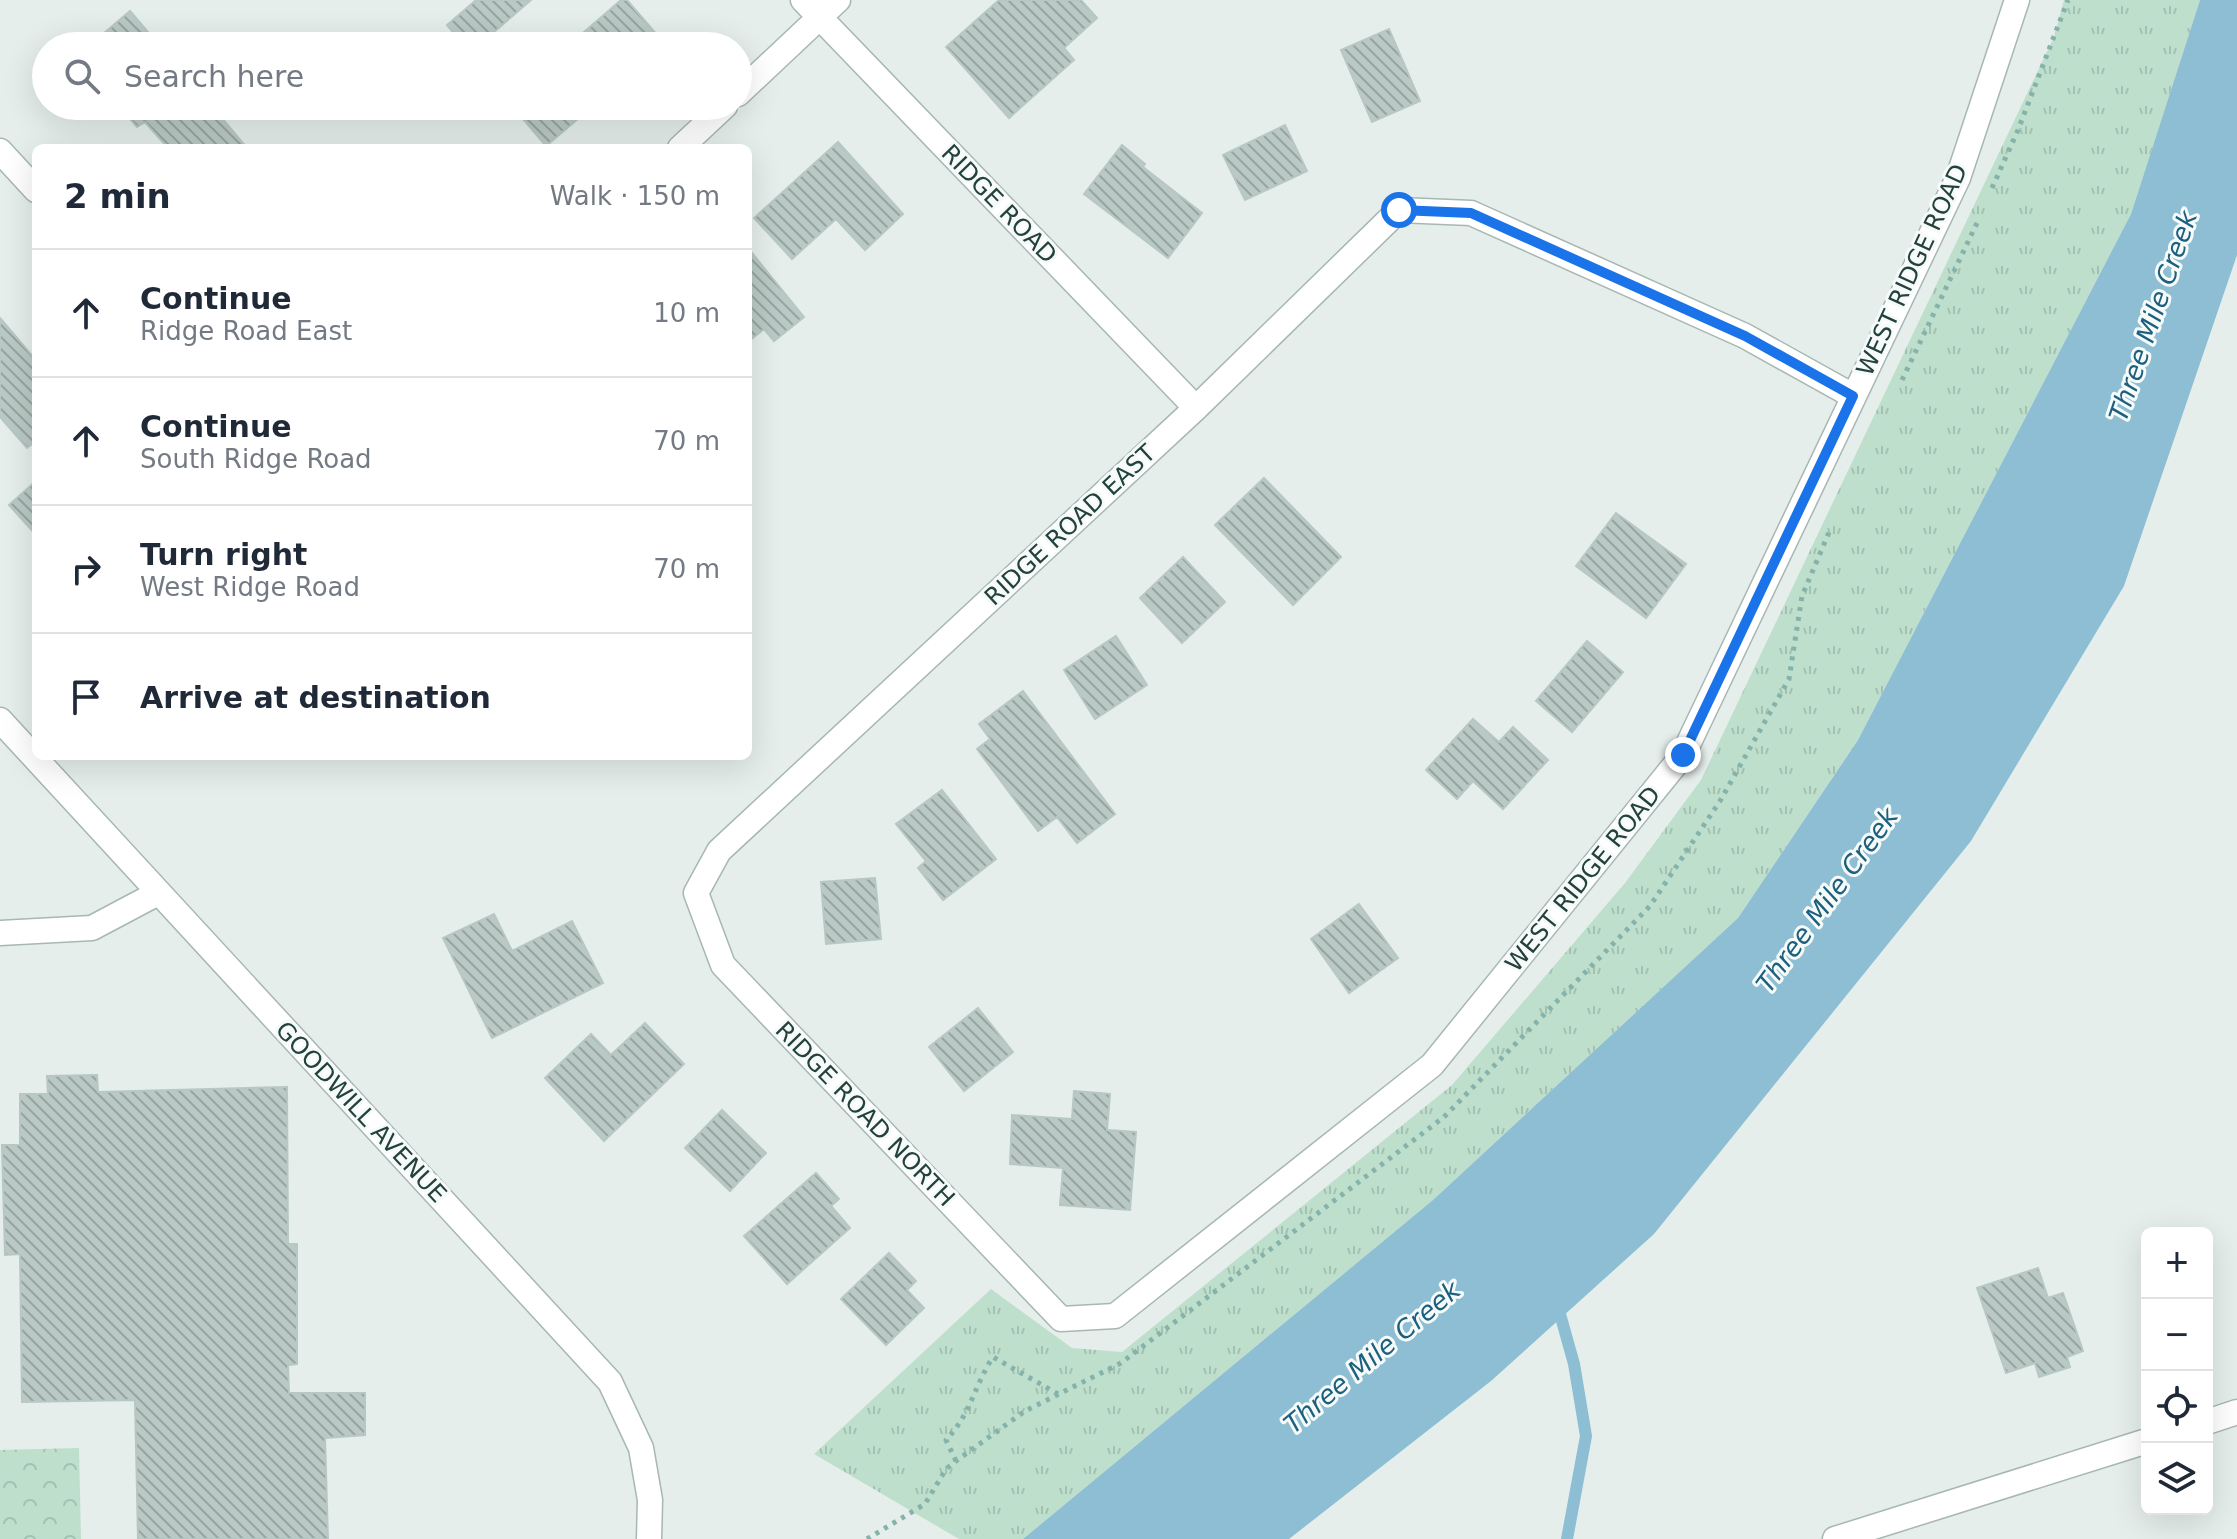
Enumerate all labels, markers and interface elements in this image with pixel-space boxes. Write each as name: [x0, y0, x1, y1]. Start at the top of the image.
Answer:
search box: [32, 32, 752, 120]
icon: search: [60, 54, 104, 98]
text: Search here: [124, 59, 304, 94]
street label: RIDGE ROAD: [936, 139, 1062, 269]
street label: WEST RIDGE ROAD: [1851, 160, 1973, 380]
text: 2 min: [64, 176, 171, 216]
text: Walk · 150 m: [550, 181, 720, 211]
route start: [1381, 192, 1417, 228]
water label: Three Mile Creek: [2103, 206, 2203, 425]
text: Continue: [140, 281, 292, 316]
icon: ahead: [64, 291, 108, 335]
text: 10 m: [653, 298, 720, 328]
text: Ridge Road East: [140, 316, 352, 346]
text: Continue: [140, 409, 292, 444]
icon: ahead: [64, 419, 108, 463]
text: 70 m: [653, 426, 720, 456]
street label: RIDGE ROAD EAST: [979, 439, 1161, 611]
text: South Ridge Road: [140, 444, 372, 474]
text: Turn right: [140, 537, 307, 572]
icon: right: [64, 547, 108, 591]
text: 70 m: [653, 554, 720, 584]
text: West Ridge Road: [140, 572, 360, 602]
icon: arrive: [64, 675, 108, 719]
text: Arrive at destination: [140, 680, 491, 715]
route end: [1665, 737, 1701, 773]
street label: WEST RIDGE ROAD: [1500, 781, 1666, 977]
water label: Three Mile Creek: [1750, 801, 1904, 998]
street label: GOODWILL AVENUE: [270, 1016, 452, 1208]
street label: RIDGE ROAD NORTH: [770, 1016, 960, 1212]
map controls: [2141, 1227, 2213, 1515]
button: +: [2141, 1227, 2213, 1299]
water label: Three Mile Creek: [1278, 1274, 1467, 1439]
button: −: [2141, 1299, 2213, 1371]
button: locate: [2141, 1371, 2213, 1443]
button: layers: [2141, 1443, 2213, 1515]

